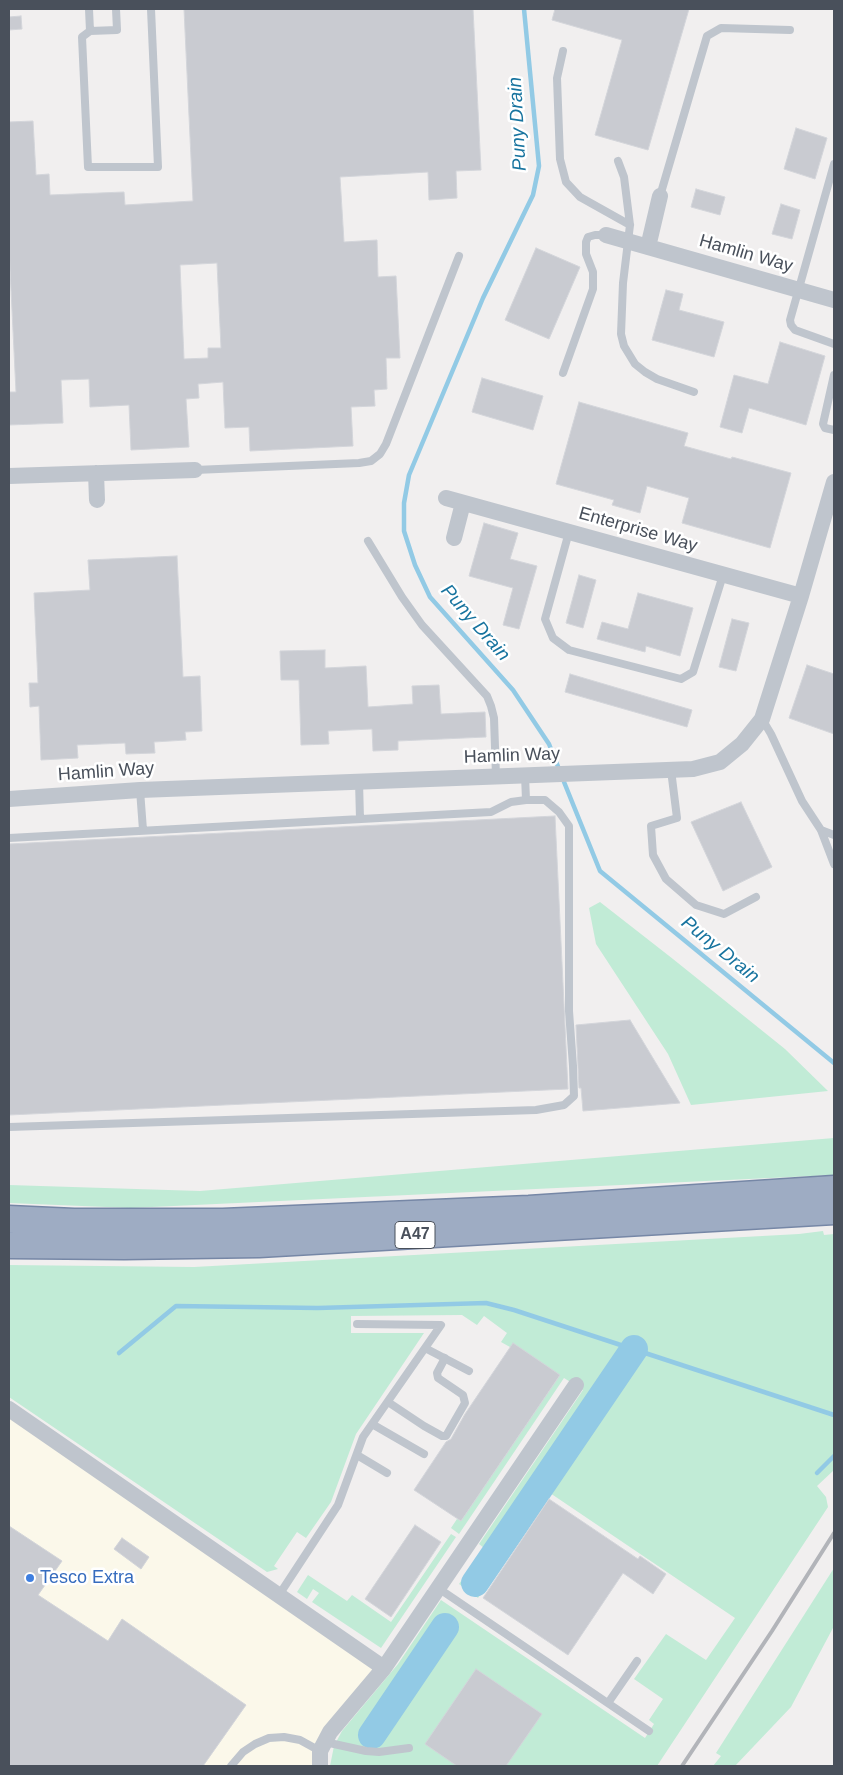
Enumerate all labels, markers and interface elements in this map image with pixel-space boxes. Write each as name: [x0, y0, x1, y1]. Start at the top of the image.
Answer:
water label: Puny Drain: [504, 76, 532, 172]
street label: Hamlin Way: [697, 230, 795, 278]
street label: Enterprise Way: [576, 503, 700, 557]
water label: Puny Drain: [436, 580, 514, 666]
street label: Hamlin Way: [463, 744, 561, 768]
street label: Hamlin Way: [57, 758, 155, 786]
water label: Puny Drain: [676, 912, 764, 988]
road number: A47: [395, 1222, 435, 1248]
place label: Tesco Extra: [40, 1567, 134, 1589]
marker: Tesco Extra: [24, 1572, 36, 1584]

